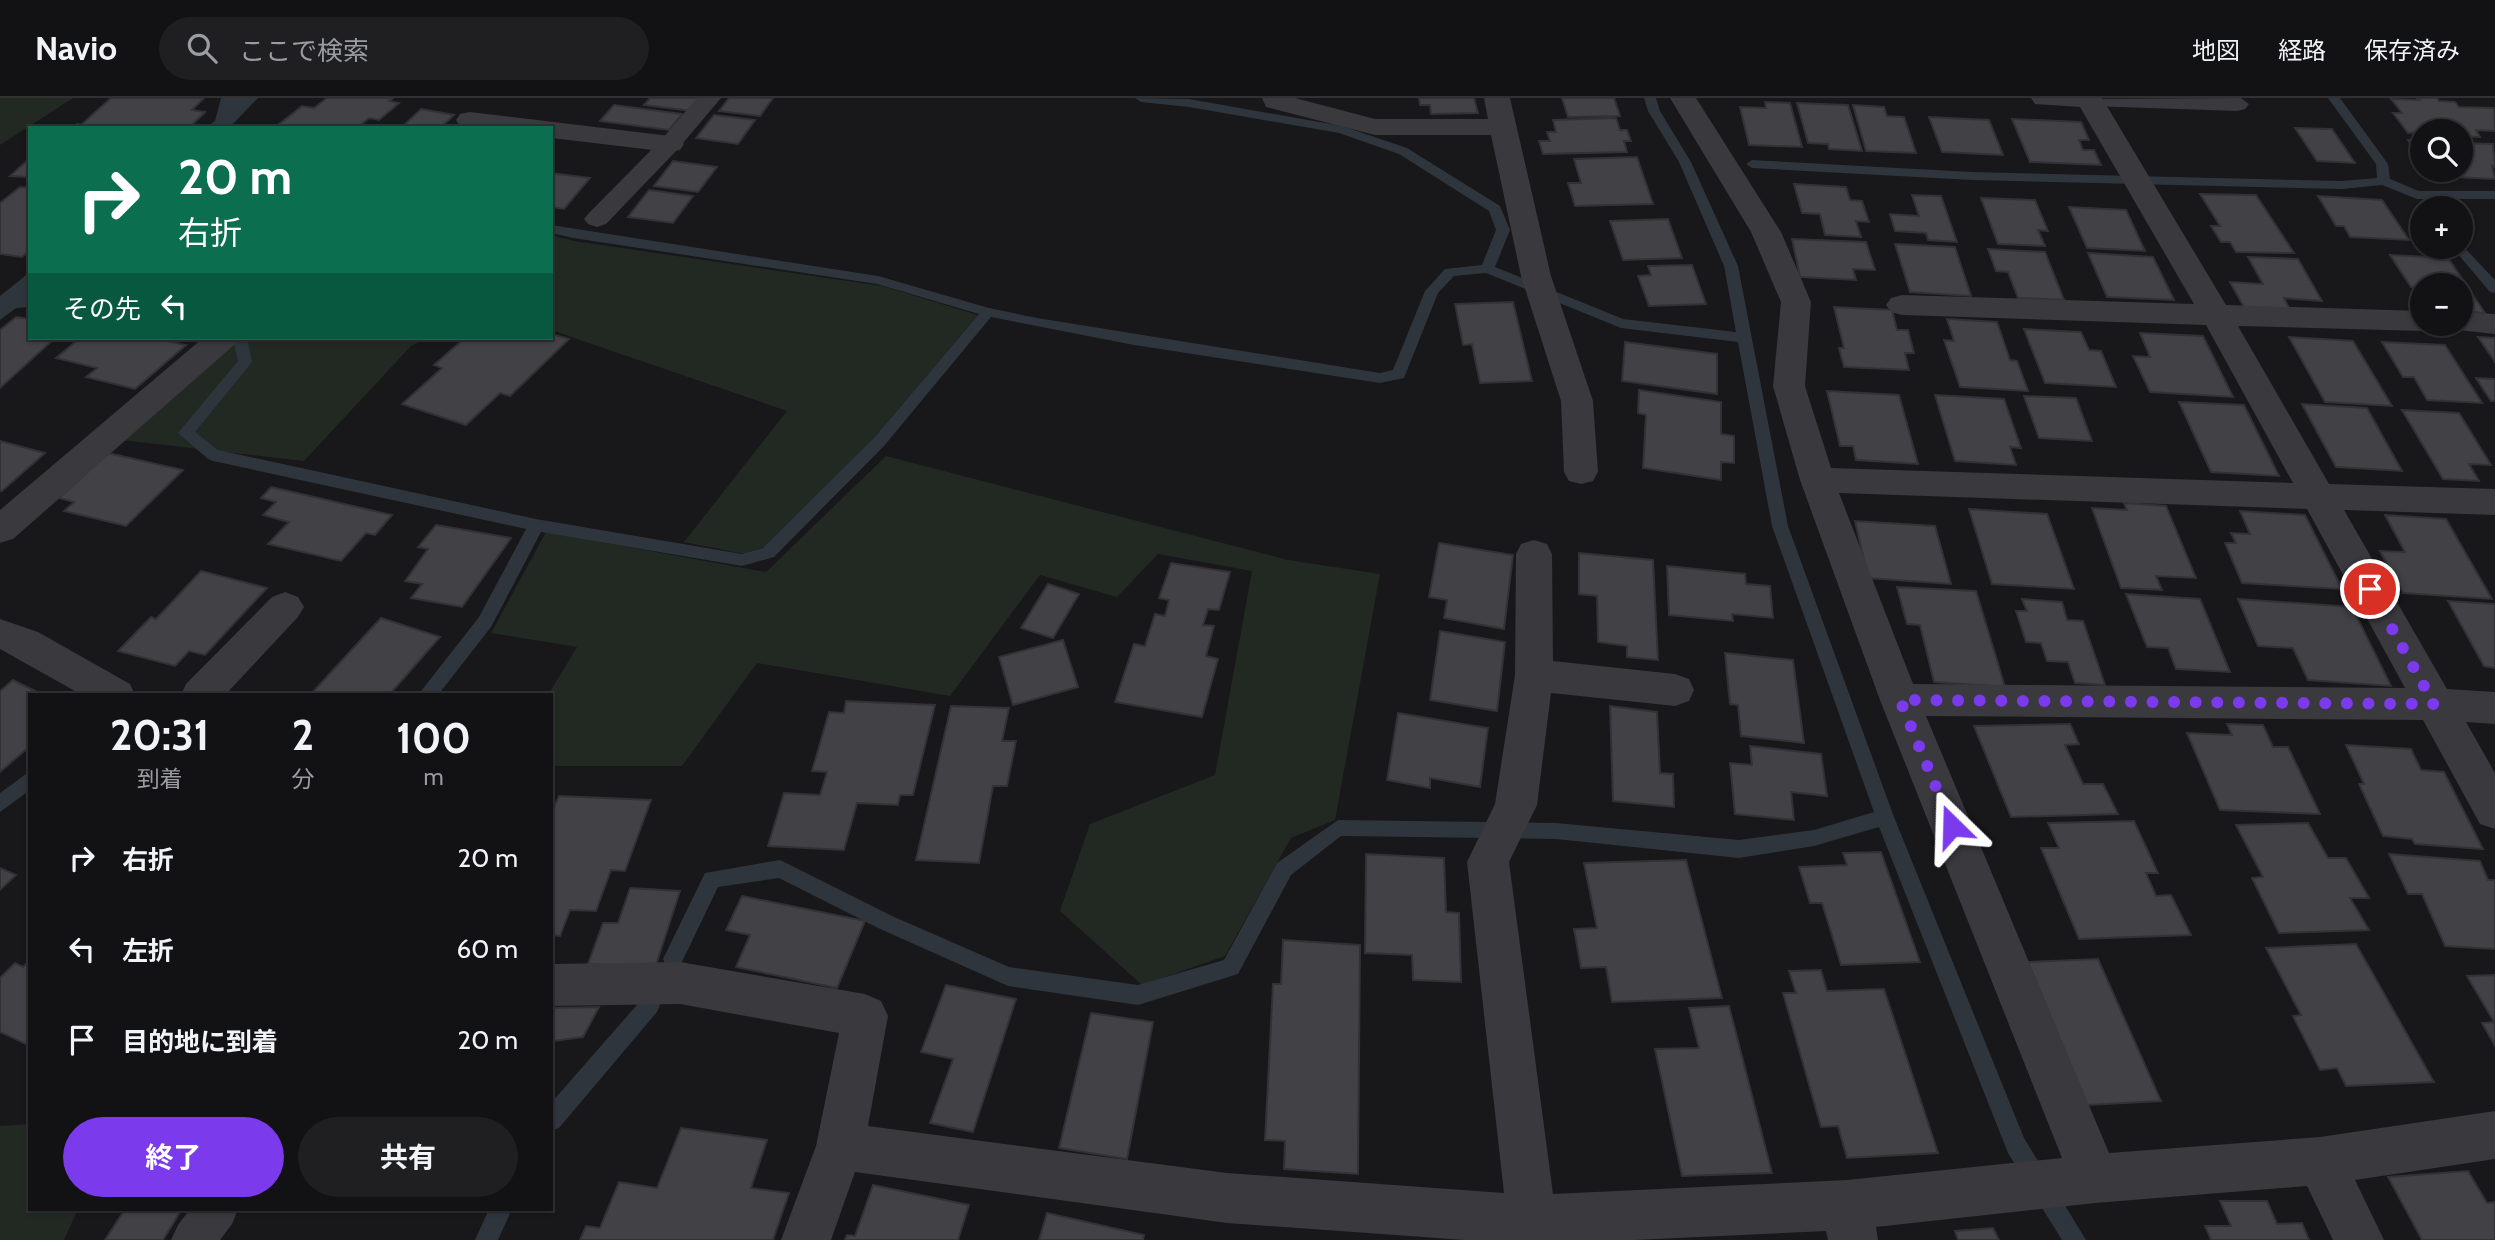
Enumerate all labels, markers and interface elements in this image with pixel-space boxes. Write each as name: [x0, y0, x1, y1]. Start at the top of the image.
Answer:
search box: [159, 17, 649, 80]
text: Navio: [35, 28, 117, 68]
icon: search: [183, 29, 221, 67]
text: ここで検索: [239, 35, 369, 67]
text: 地図: [2192, 36, 2240, 65]
text: 経路: [2278, 36, 2326, 65]
text: 保存済み: [2364, 36, 2460, 65]
map controls: [2410, 119, 2473, 336]
button: search: [2410, 119, 2473, 182]
text: 20 m: [178, 147, 292, 206]
icon: right: [63, 154, 154, 245]
button: +: [2410, 196, 2473, 259]
text: 右折: [178, 213, 242, 252]
button: −: [2410, 273, 2473, 336]
icon: left: [155, 287, 193, 325]
text: その先: [63, 293, 141, 325]
pin: [2340, 559, 2400, 619]
icon: arrive: [2351, 570, 2389, 608]
text: 20:31: [110, 709, 209, 761]
text: 2: [292, 709, 314, 761]
text: 100: [396, 712, 471, 764]
text: m: [424, 763, 444, 791]
text: 到着: [137, 765, 183, 793]
text: 分: [291, 765, 314, 793]
position arrow: [1915, 789, 1989, 863]
icon: right: [63, 839, 101, 877]
text: 20 m: [458, 842, 518, 874]
text: 右折: [122, 844, 174, 876]
icon: left: [63, 930, 101, 968]
text: 60 m: [456, 933, 518, 965]
text: 左折: [122, 935, 174, 967]
icon: arrive: [63, 1021, 101, 1059]
text: 20 m: [458, 1024, 518, 1056]
text: 目的地に到着: [122, 1026, 278, 1058]
button: 終了: [63, 1117, 284, 1197]
button: 共有: [298, 1117, 518, 1197]

